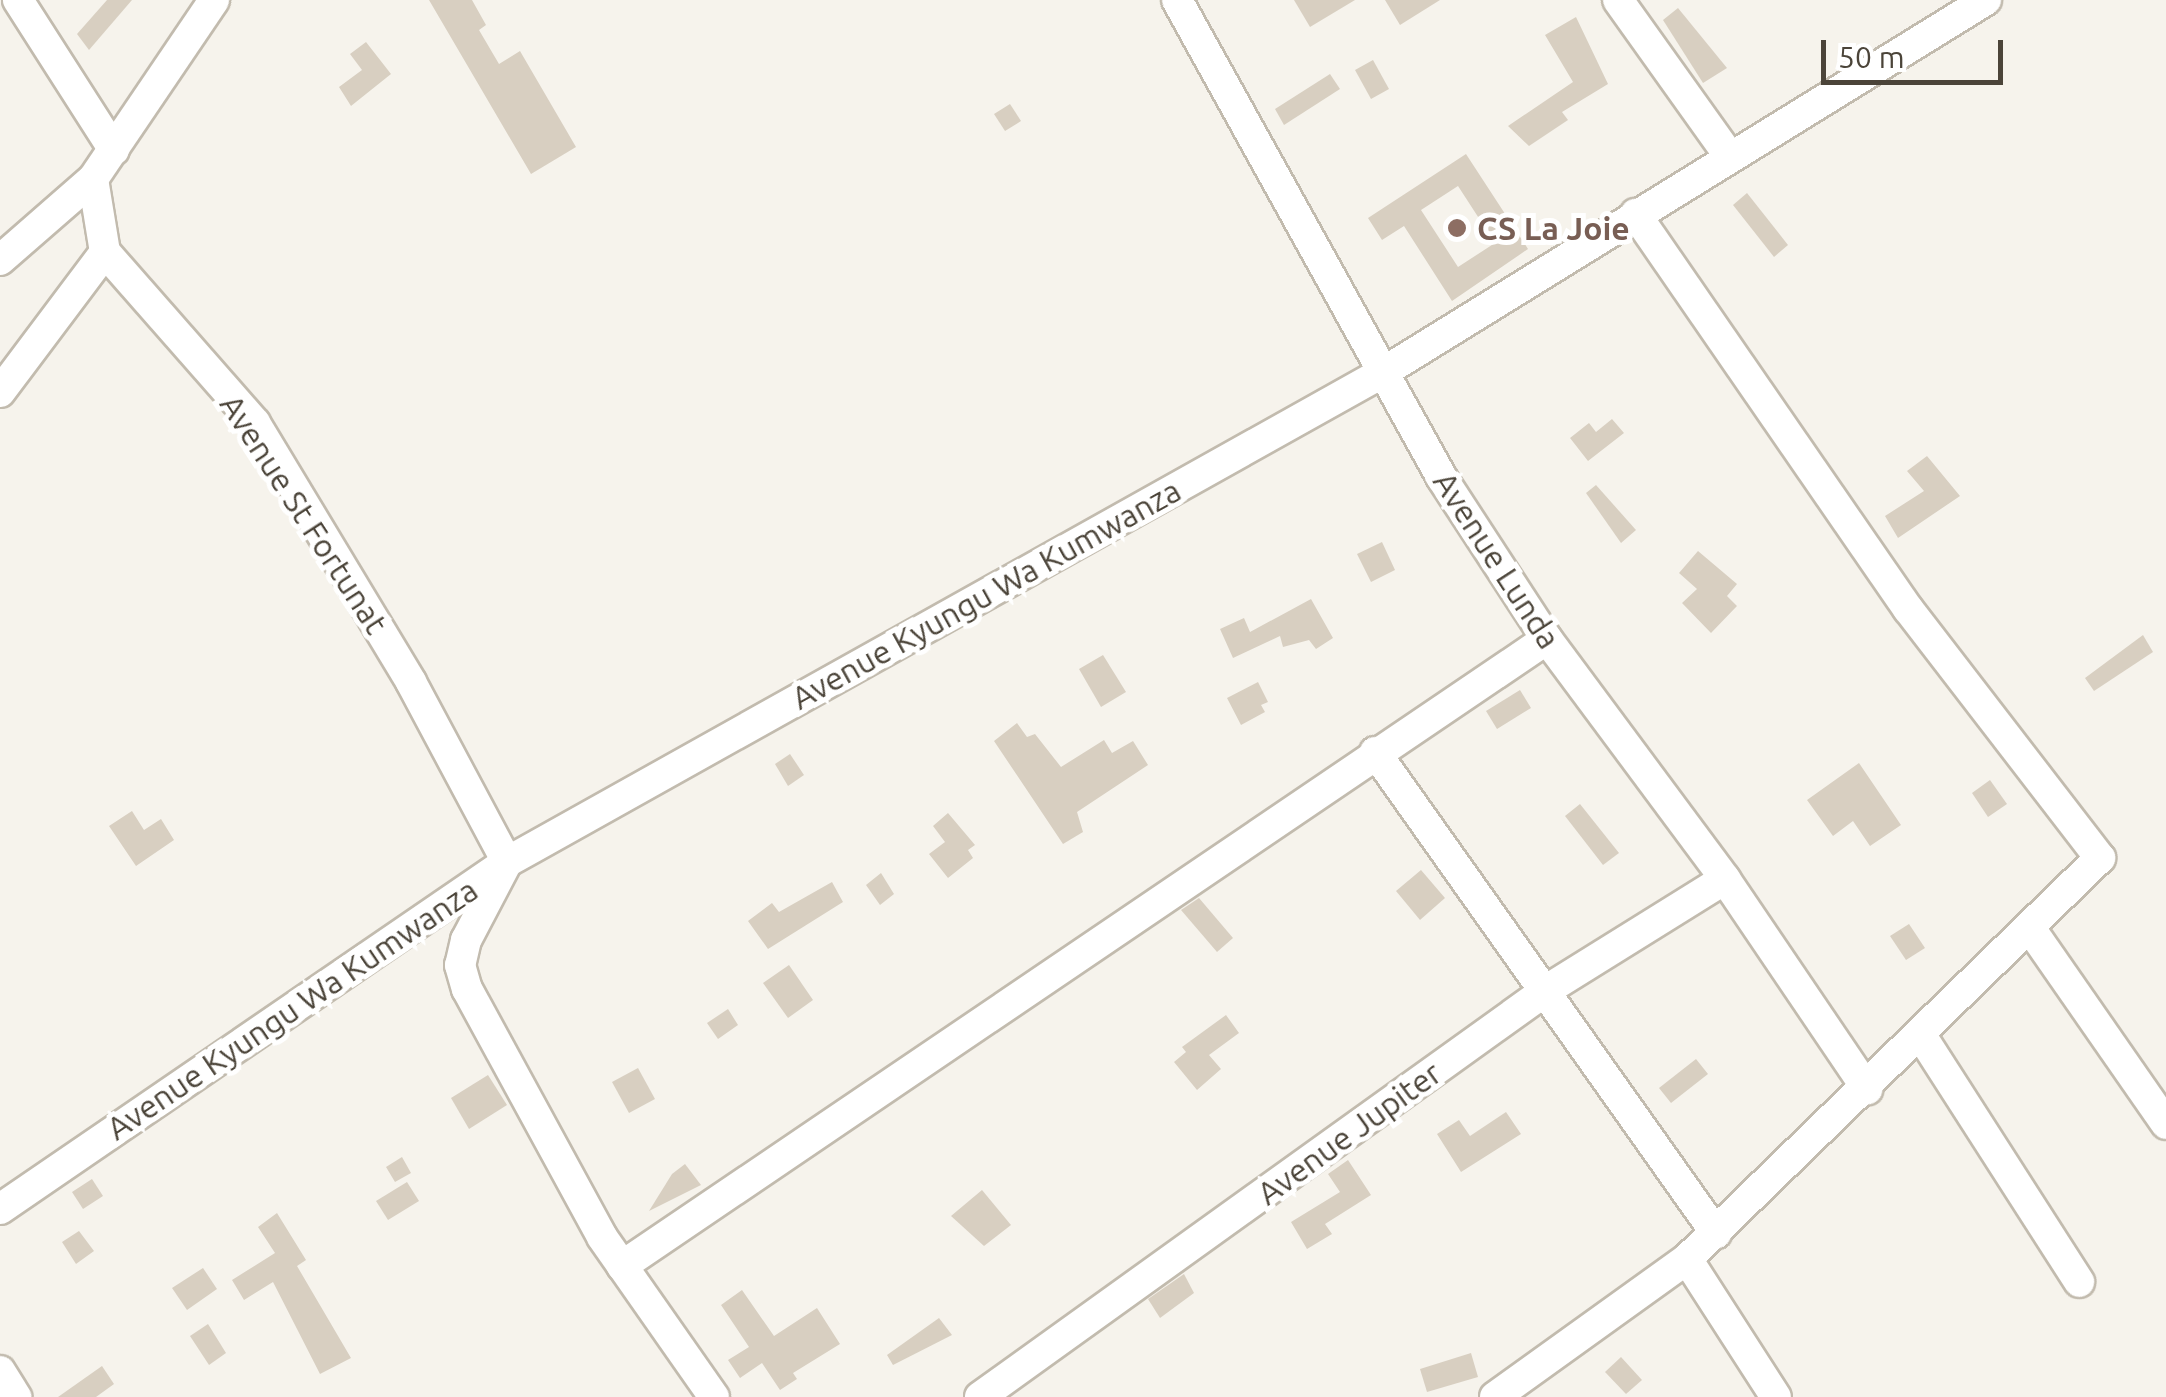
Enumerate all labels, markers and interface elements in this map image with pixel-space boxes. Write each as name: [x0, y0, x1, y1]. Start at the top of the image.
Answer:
scale bar: [1826, 20, 2008, 82]
text: 50 m: [1838, 40, 1905, 74]
place label: CS La Joie: [1477, 209, 1630, 247]
marker: CS La Joie: [1446, 217, 1468, 239]
street label: Avenue St Fortunat: [212, 387, 396, 641]
street label: Avenue Lunda: [1426, 464, 1568, 656]
street label: Avenue Kyungu Wa Kumwanza: [785, 471, 1187, 717]
street label: Avenue Kyungu Wa Kumwanza: [99, 870, 485, 1148]
street label: Avenue Jupiter: [1250, 1053, 1448, 1213]

